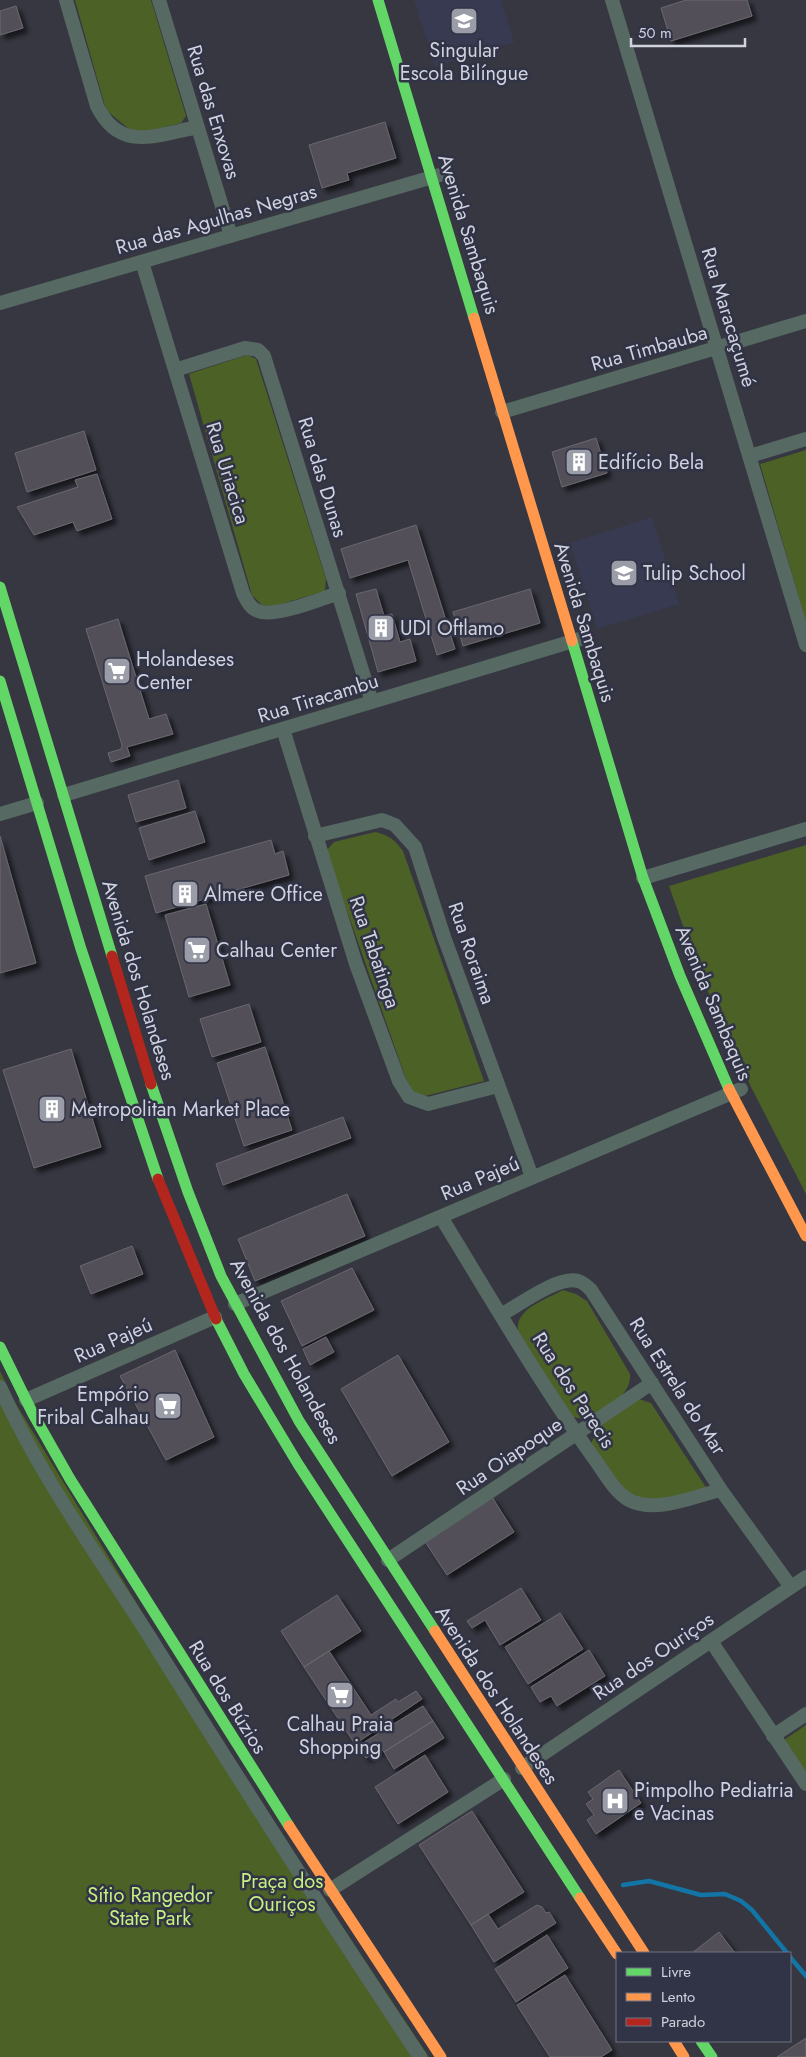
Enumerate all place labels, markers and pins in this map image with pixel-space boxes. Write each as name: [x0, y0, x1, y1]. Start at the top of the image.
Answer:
school or university icon: Singular Escola Bilíngue: [449, 6, 479, 36]
place label: Singular Escola Bilíngue: [400, 36, 528, 88]
building icon: Edifício Bela: [564, 447, 594, 477]
place label: Edifício Bela: [598, 448, 704, 477]
school or university icon: Tulip School: [609, 558, 639, 588]
place label: Tulip School: [643, 559, 746, 588]
building icon: UDI Oftlamo: [366, 613, 396, 643]
place label: UDI Oftlamo: [400, 614, 504, 643]
place label: Holandeses Center: [136, 645, 234, 697]
supermarket icon: Holandeses Center: [102, 656, 132, 686]
building icon: Almere Office: [170, 879, 200, 909]
place label: Almere Office: [204, 880, 323, 909]
supermarket icon: Calhau Center: [182, 935, 212, 965]
place label: Calhau Center: [216, 936, 337, 965]
building icon: Metropolitan Market Place: [37, 1094, 67, 1124]
place label: Metropolitan Market Place: [71, 1095, 290, 1124]
place label: Empório Fribal Calhau: [37, 1380, 149, 1432]
supermarket icon: Empório Fribal Calhau: [153, 1391, 183, 1421]
supermarket icon: Calhau Praia Shopping: [325, 1680, 355, 1710]
place label: Calhau Praia Shopping: [287, 1710, 393, 1762]
place label: Pimpolho Pediatria e Vacinas: [634, 1776, 793, 1828]
hospital icon: Pimpolho Pediatria e Vacinas: [600, 1786, 630, 1816]

